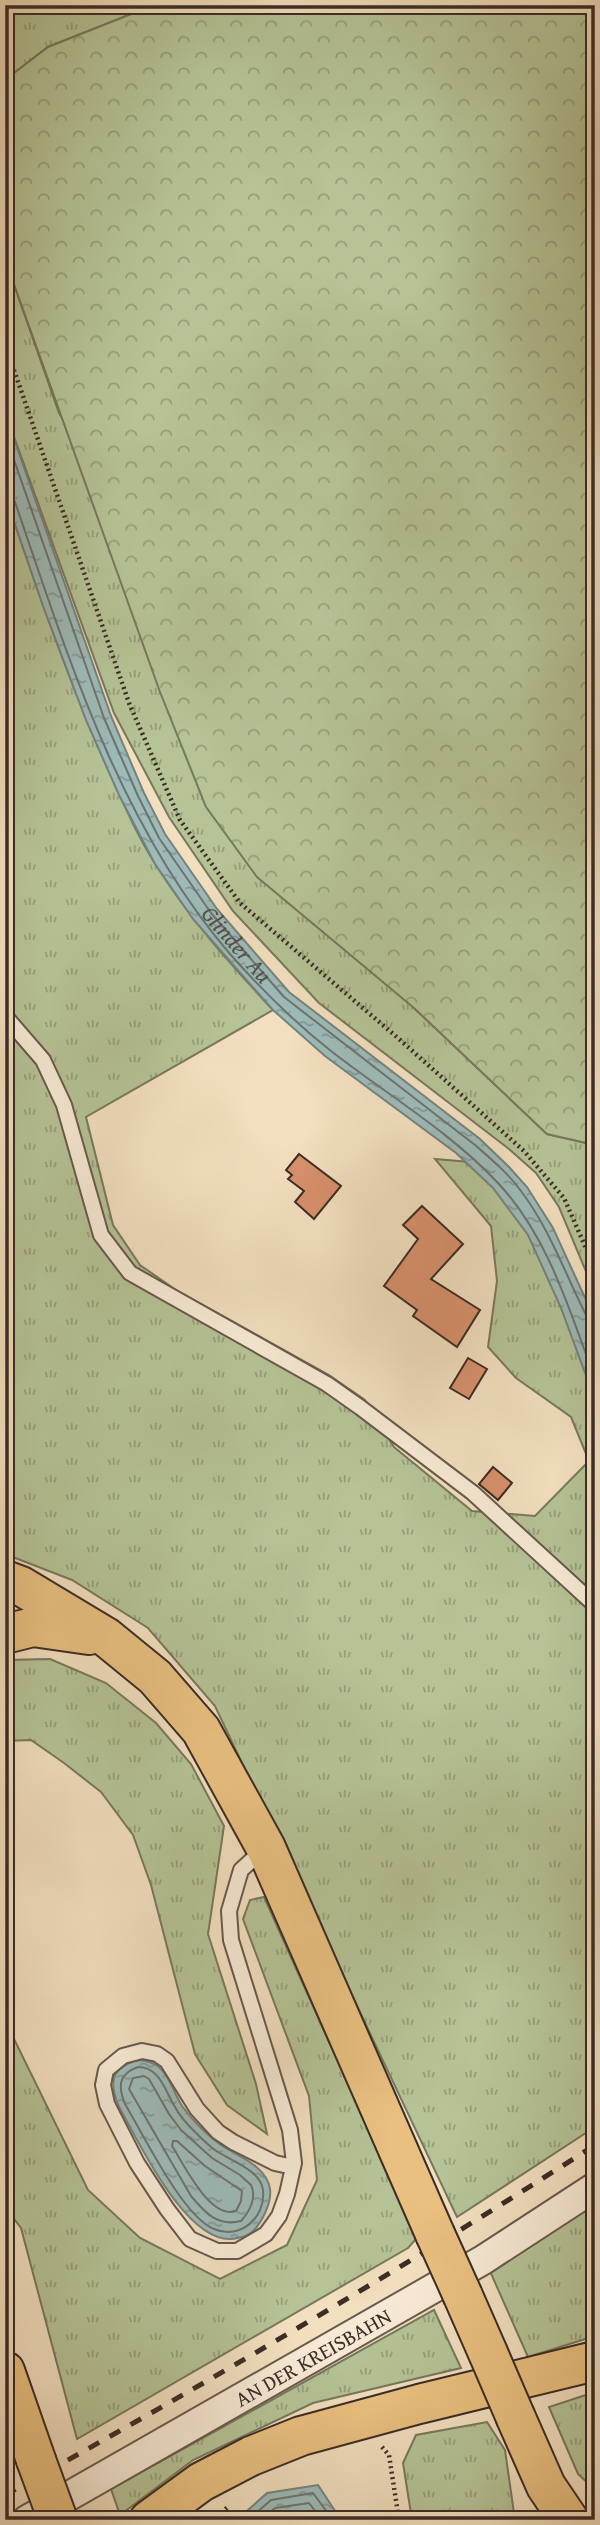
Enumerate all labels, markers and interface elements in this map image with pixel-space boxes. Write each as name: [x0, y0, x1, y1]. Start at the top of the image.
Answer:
water label: Glinder Au: [195, 898, 281, 990]
street label: AN DER KREISBAHN: [229, 2300, 397, 2414]

